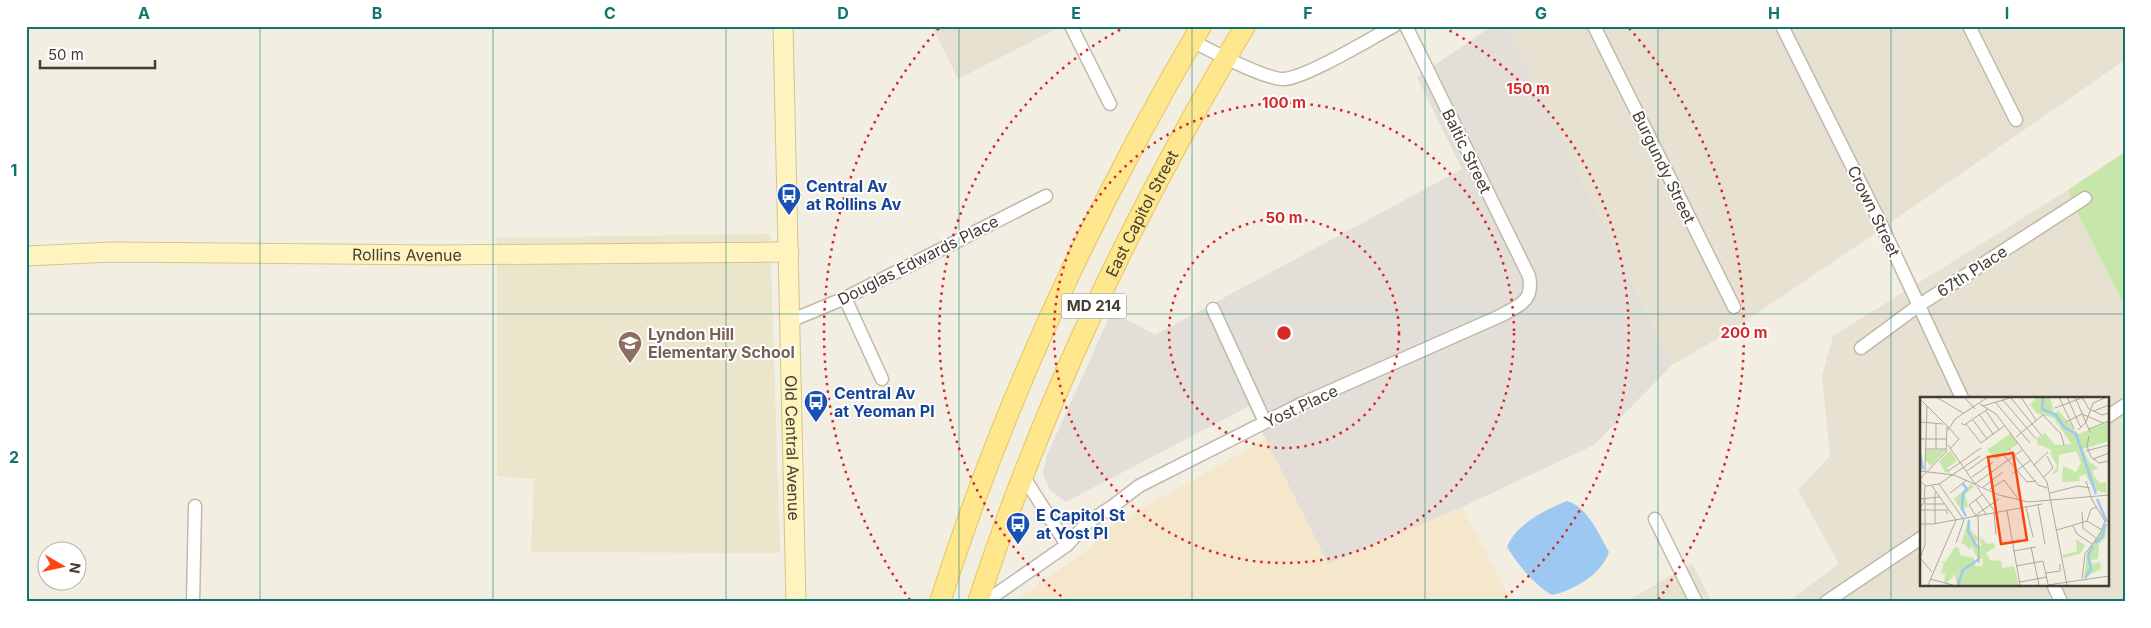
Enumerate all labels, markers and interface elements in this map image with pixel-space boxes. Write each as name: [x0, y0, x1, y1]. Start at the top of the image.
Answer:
text: A: [138, 3, 150, 23]
text: B: [372, 3, 382, 23]
text: C: [604, 3, 616, 23]
text: D: [837, 3, 849, 23]
text: E: [1071, 3, 1081, 23]
text: F: [1303, 3, 1313, 23]
text: G: [1535, 3, 1547, 23]
text: H: [1768, 3, 1780, 23]
text: I: [2005, 3, 2009, 23]
scale bar: [40, 38, 155, 70]
text: 50 m: [48, 45, 84, 64]
text: 150 m: [1506, 79, 1550, 98]
text: 100 m: [1262, 93, 1306, 112]
street label: Baltic Street: [1438, 106, 1496, 196]
street label: Burgundy Street: [1628, 107, 1700, 227]
street label: East Capitol Street: [1101, 147, 1182, 280]
text: 1: [11, 160, 17, 180]
street label: Crown Street: [1843, 162, 1905, 260]
place label: Central Av at Rollins Av: [806, 176, 902, 214]
bus stop icon: Central Av at Rollins Av: [776, 182, 802, 216]
text: 50 m: [1266, 208, 1302, 227]
street label: Douglas Edwards Place: [834, 211, 1002, 309]
street label: 67th Place: [1933, 241, 2011, 301]
street label: Rollins Avenue: [352, 244, 462, 265]
road number: MD 214: [1062, 294, 1126, 318]
text: 200 m: [1721, 323, 1767, 342]
place label: Lyndon Hill Elementary School: [648, 324, 795, 362]
centre of rings: [1275, 324, 1293, 342]
school or university icon: Lyndon Hill Elementary School: [617, 330, 643, 364]
street label: Old Central Avenue: [781, 375, 804, 521]
street label: Yost Place: [1261, 380, 1341, 432]
place label: Central Av at Yeoman Pl: [834, 383, 935, 421]
bus stop icon: Central Av at Yeoman Pl: [803, 389, 829, 423]
inset map: [1920, 397, 2108, 586]
text: 2: [9, 447, 19, 467]
place label: E Capitol St at Yost Pl: [1036, 505, 1125, 543]
bus stop icon: E Capitol St at Yost Pl: [1005, 511, 1031, 545]
north arrow: [38, 540, 88, 590]
text: N: [66, 562, 85, 575]

